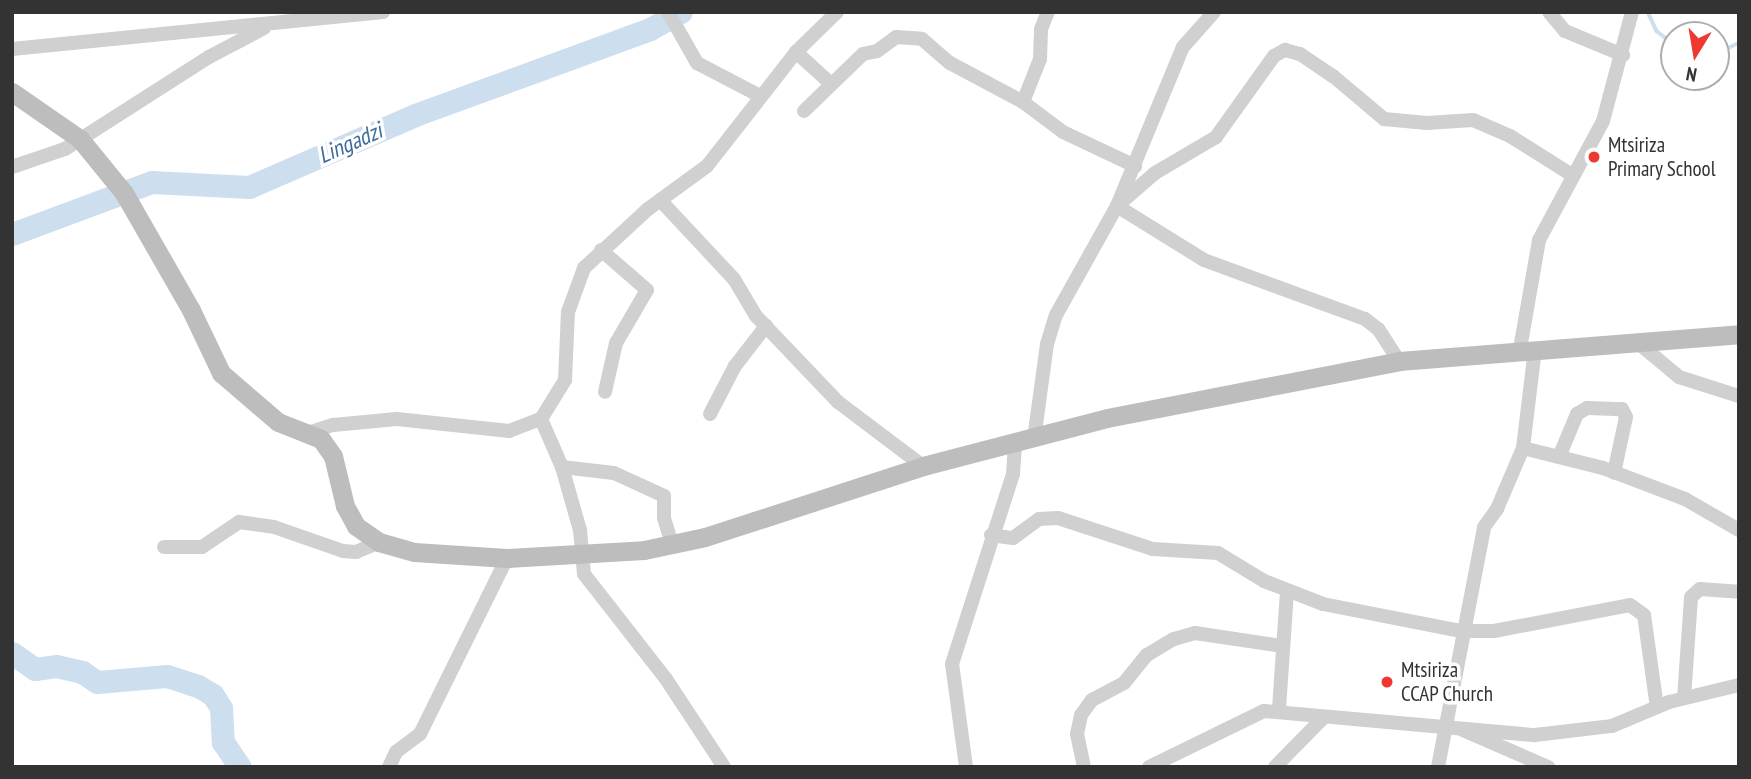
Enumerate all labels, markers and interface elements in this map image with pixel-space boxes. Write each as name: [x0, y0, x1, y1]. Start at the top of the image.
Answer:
north arrow: [1660, 21, 1730, 91]
text: N: [1684, 62, 1699, 87]
water label: Lingadzi: [314, 117, 386, 169]
place label: Mtsiriza Primary School: [1608, 132, 1716, 182]
marker: Mtsiriza Primary School: [1586, 149, 1602, 165]
place label: Mtsiriza CCAP Church: [1401, 657, 1494, 707]
marker: Mtsiriza CCAP Church: [1379, 674, 1395, 690]

